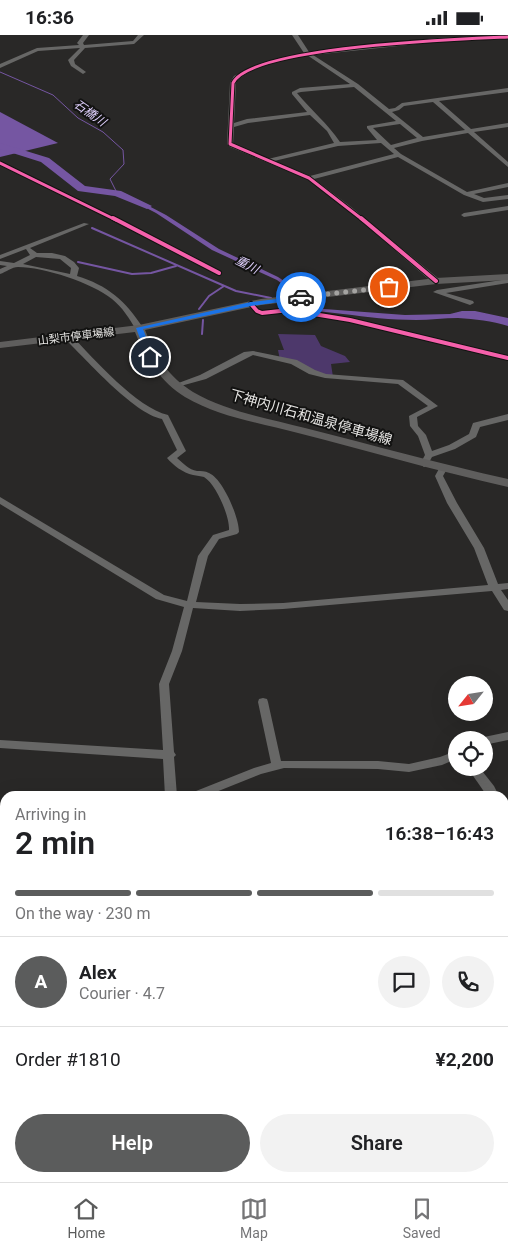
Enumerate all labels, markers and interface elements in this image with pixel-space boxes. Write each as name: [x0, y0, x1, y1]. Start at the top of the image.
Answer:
text: 16:36: [25, 6, 74, 29]
water label: 石橋川: [71, 97, 110, 130]
water label: 重川: [233, 253, 263, 278]
pin: [368, 266, 410, 308]
courier: [276, 272, 326, 322]
icon: bag: [375, 273, 403, 301]
icon: car: [287, 283, 315, 311]
street label: 山梨市停車場線: [37, 325, 115, 348]
pin: [129, 336, 171, 378]
icon: home: [136, 343, 164, 371]
street label: 下神内川石和温泉停車場線: [228, 386, 394, 448]
north arrow: [448, 676, 492, 721]
map controls: [448, 676, 493, 776]
button: locate: [448, 731, 493, 776]
text: Arriving in: [15, 805, 86, 824]
text: 16:38–16:43: [385, 822, 494, 845]
text: 2 min: [15, 824, 95, 862]
text: On the way · 230 m: [15, 904, 151, 923]
button: chat: [378, 956, 430, 1008]
button: phone: [442, 956, 494, 1008]
text: Alex: [79, 961, 117, 984]
text: A: [35, 970, 47, 993]
text: Courier · 4.7: [79, 984, 165, 1003]
text: Order #1810: [15, 1048, 121, 1071]
text: ¥2,200: [436, 1048, 494, 1071]
button: Help: [15, 1114, 250, 1172]
button: Share: [260, 1114, 494, 1172]
tab: Home: [67, 1195, 105, 1241]
tab: Map: [240, 1195, 268, 1241]
tab: Saved: [403, 1195, 441, 1241]

